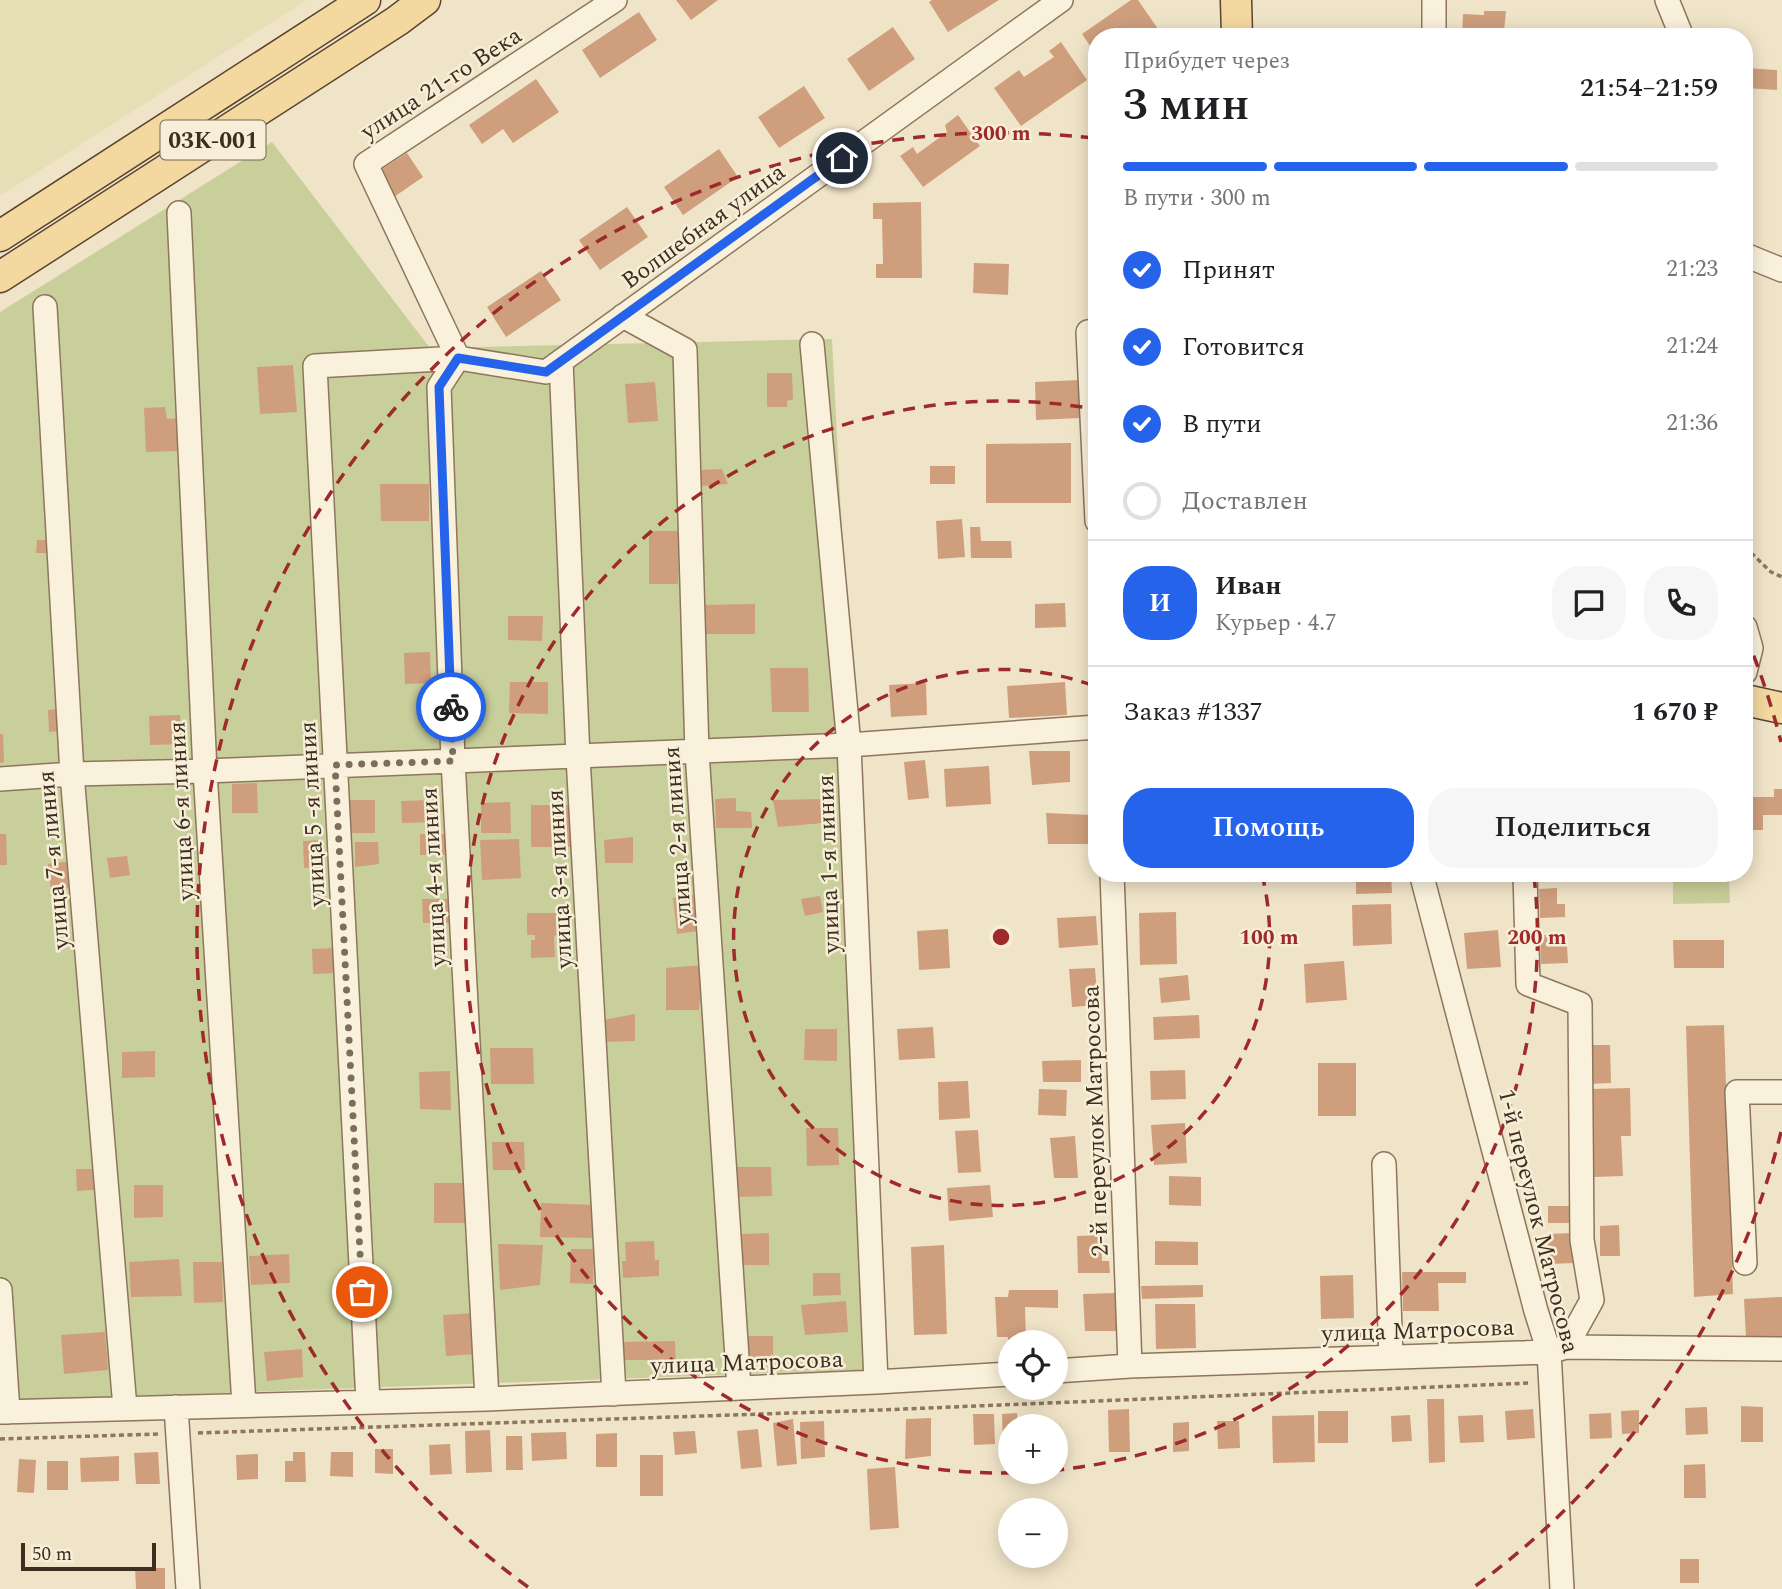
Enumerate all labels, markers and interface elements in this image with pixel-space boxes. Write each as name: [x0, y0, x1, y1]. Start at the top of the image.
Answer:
street label: улица 21-го Века: [353, 18, 530, 150]
text: Прибудет через: [1123, 44, 1290, 79]
text: 21:54–21:59: [1580, 68, 1718, 108]
text: 3 мин: [1123, 70, 1249, 140]
text: 300 m: [971, 118, 1031, 150]
road number: 03К-001: [160, 120, 266, 160]
pin: [812, 128, 872, 188]
icon: home: [823, 139, 861, 177]
street label: Волшебная улица: [614, 155, 793, 299]
text: В пути · 300 m: [1123, 181, 1271, 216]
text: Принят: [1182, 250, 1275, 290]
icon: check: [1123, 251, 1161, 289]
text: 21:23: [1666, 252, 1718, 287]
text: Готовится: [1182, 327, 1305, 367]
icon: check: [1123, 328, 1161, 366]
text: 21:24: [1666, 329, 1718, 364]
text: В пути: [1182, 404, 1262, 444]
icon: check: [1123, 405, 1161, 443]
text: 21:36: [1666, 406, 1718, 441]
text: Доставлен: [1182, 481, 1308, 521]
text: Иван: [1215, 566, 1282, 606]
button: chat: [1552, 566, 1626, 640]
button: phone: [1644, 566, 1718, 640]
text: И: [1149, 583, 1171, 623]
text: Курьер · 4.7: [1215, 606, 1337, 641]
courier: [416, 672, 486, 742]
icon: bike: [432, 688, 470, 726]
text: Заказ #1337: [1123, 692, 1262, 732]
text: 1 670 ₽: [1632, 692, 1718, 732]
street label: улица 6-я линия: [159, 720, 205, 902]
street label: улица 5 -я линия: [290, 720, 336, 908]
street label: улица 2-я линия: [654, 745, 702, 928]
street label: улица 7-я линия: [28, 769, 80, 952]
street label: улица 1-я линия: [808, 774, 850, 955]
street label: улица 4-я линия: [411, 786, 457, 968]
street label: улица 3-я линия: [537, 788, 583, 970]
button: Помощь: [1123, 788, 1414, 868]
button: Поделиться: [1428, 788, 1718, 868]
text: 100 m: [1239, 922, 1299, 954]
text: 200 m: [1507, 922, 1567, 954]
centre of rings: [989, 925, 1013, 949]
street label: 2-й переулок Матросова: [1073, 984, 1119, 1257]
street label: 1-й переулок Матросова: [1488, 1085, 1588, 1358]
pin: [332, 1262, 392, 1322]
icon: bag: [343, 1273, 381, 1311]
street label: улица Матросова: [1320, 1310, 1515, 1352]
map controls: [998, 1330, 1068, 1568]
button: locate: [998, 1330, 1068, 1400]
street label: улица Матросова: [649, 1342, 844, 1384]
button: +: [998, 1414, 1068, 1484]
button: −: [998, 1498, 1068, 1568]
scale bar: [21, 1540, 156, 1572]
text: 50 m: [32, 1540, 72, 1569]

